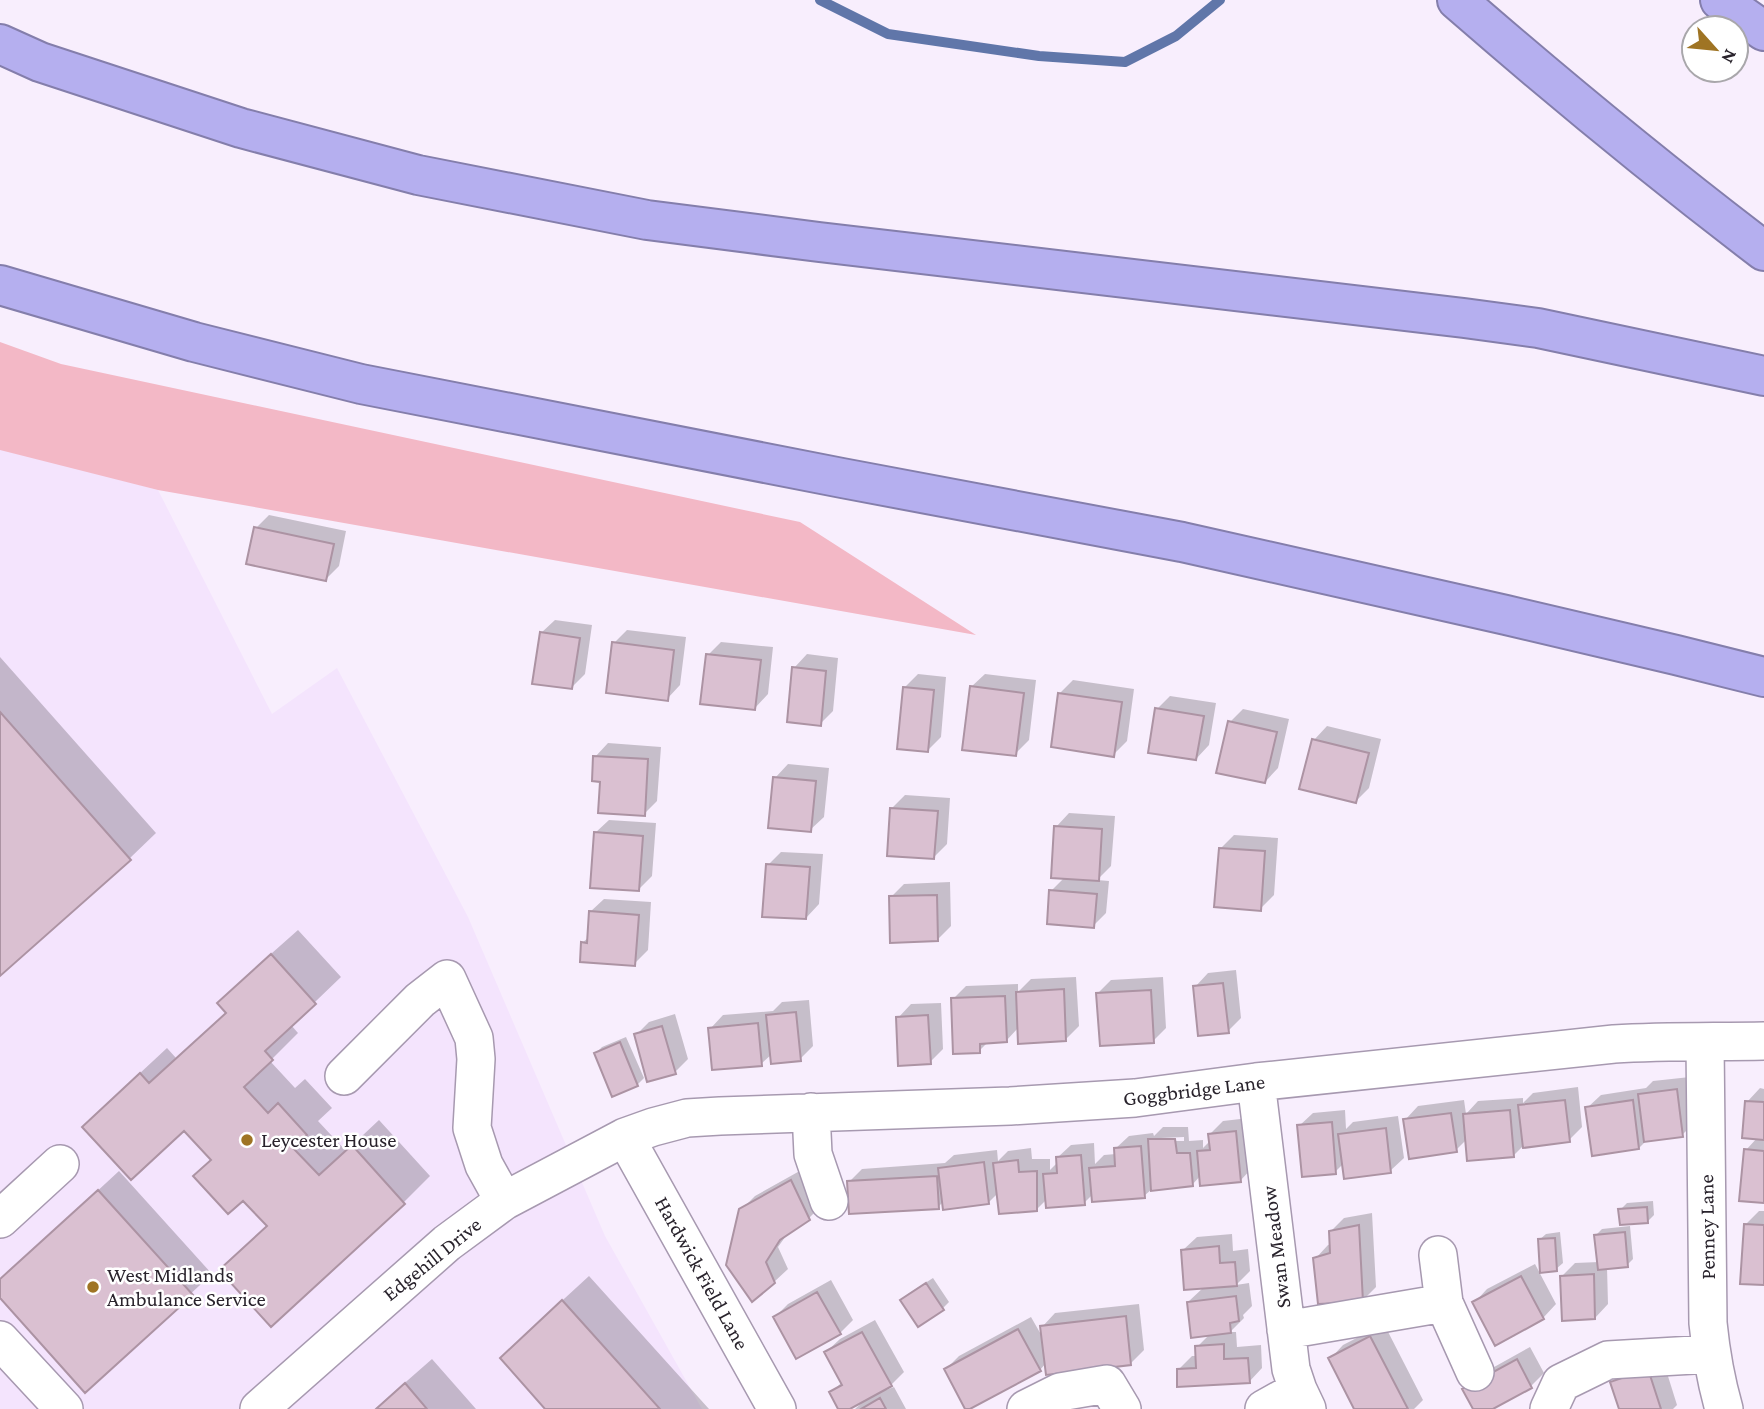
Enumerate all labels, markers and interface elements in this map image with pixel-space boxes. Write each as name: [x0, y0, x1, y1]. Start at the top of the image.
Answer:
north arrow: [1680, 14, 1750, 84]
text: N: [1717, 46, 1742, 67]
street label: Goggbridge Lane: [1122, 1069, 1266, 1111]
place label: Leycester House: [261, 1128, 397, 1152]
marker: Leycester House: [239, 1132, 255, 1148]
street label: Penney Lane: [1694, 1174, 1720, 1280]
street label: Swan Meadow: [1257, 1184, 1295, 1310]
street label: Hardwick Field Lane: [650, 1192, 754, 1354]
street label: Edgehill Drive: [378, 1212, 486, 1306]
place label: West Midlands Ambulance Service: [107, 1263, 266, 1311]
marker: West Midlands Ambulance Service: [85, 1279, 101, 1295]

